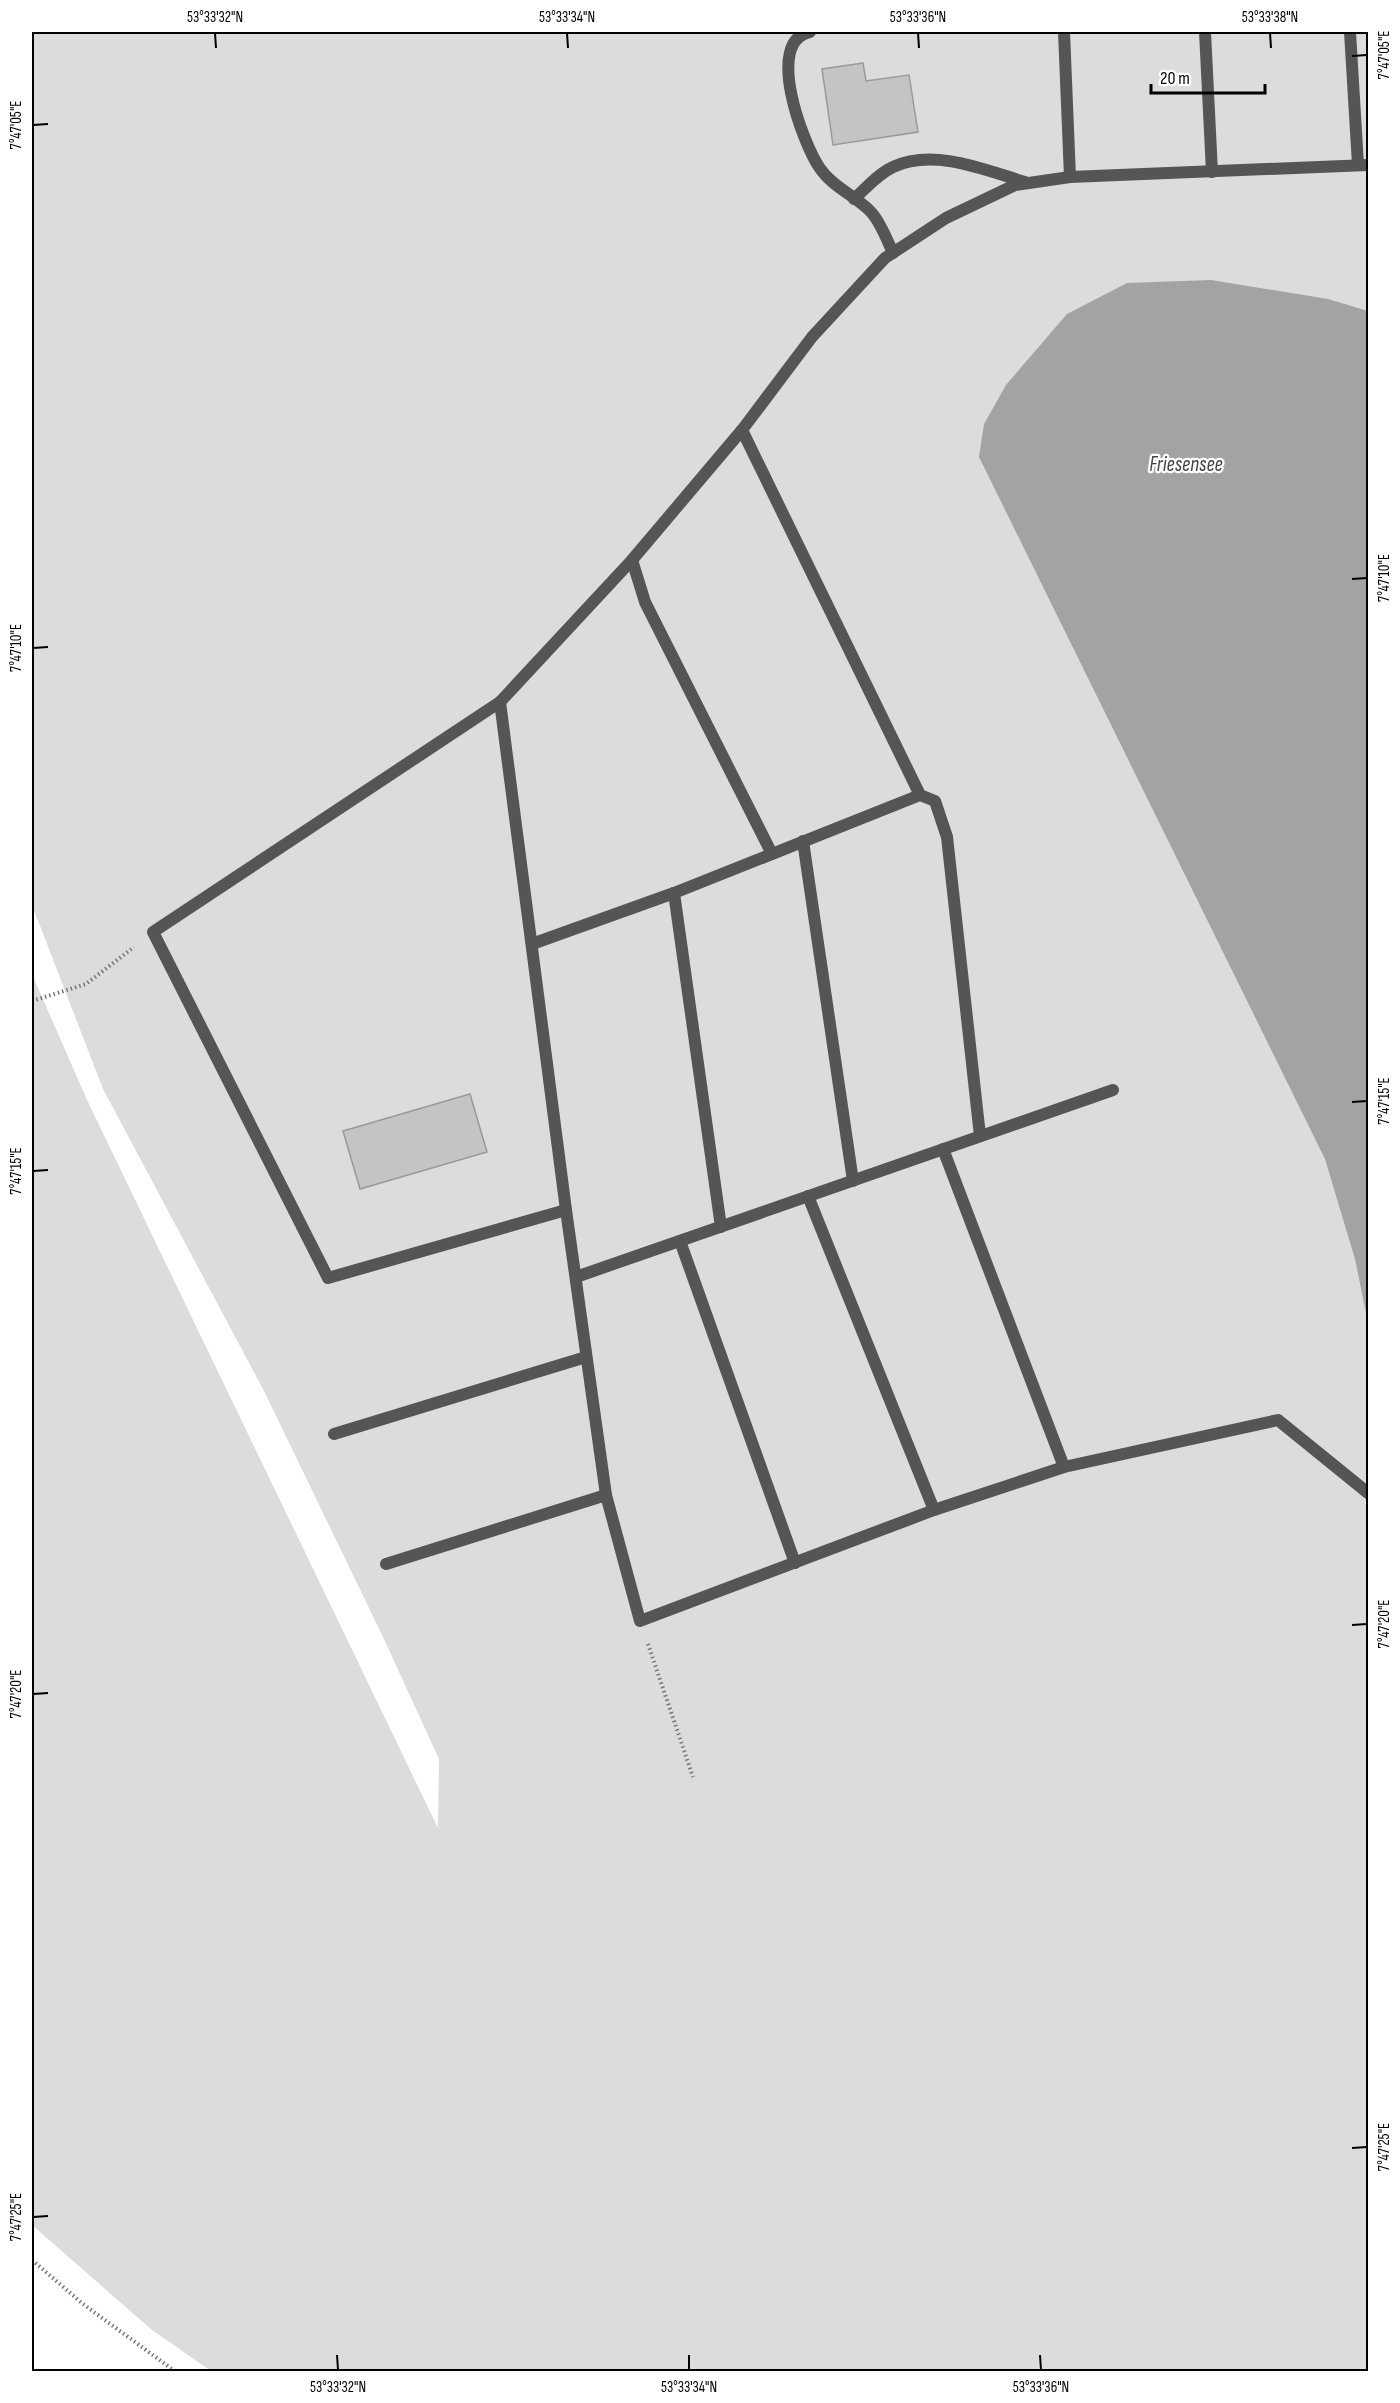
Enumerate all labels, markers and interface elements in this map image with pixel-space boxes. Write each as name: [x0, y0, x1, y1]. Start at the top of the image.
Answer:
text: 53°33'32"N: [187, 8, 243, 27]
text: 53°33'34"N: [539, 8, 595, 27]
text: 53°33'36"N: [890, 8, 946, 27]
text: 53°33'38"N: [1242, 8, 1298, 27]
text: 7°47'05"E: [1375, 31, 1394, 79]
scale bar: [1151, 57, 1265, 95]
text: 20 m: [1160, 68, 1190, 89]
text: 7°47'05"E: [7, 101, 26, 149]
water label: Friesensee: [1149, 452, 1223, 477]
text: 7°47'10"E: [1375, 554, 1394, 602]
text: 7°47'10"E: [7, 624, 26, 672]
text: 7°47'15"E: [1375, 1077, 1394, 1125]
text: 7°47'15"E: [7, 1147, 26, 1195]
text: 7°47'20"E: [1375, 1599, 1394, 1649]
text: 7°47'20"E: [7, 1669, 26, 1719]
text: 7°47'25"E: [1375, 2123, 1394, 2171]
text: 7°47'25"E: [7, 2193, 26, 2241]
text: 53°33'32"N: [310, 2378, 366, 2397]
text: 53°33'34"N: [661, 2378, 717, 2397]
text: 53°33'36"N: [1013, 2378, 1069, 2397]

